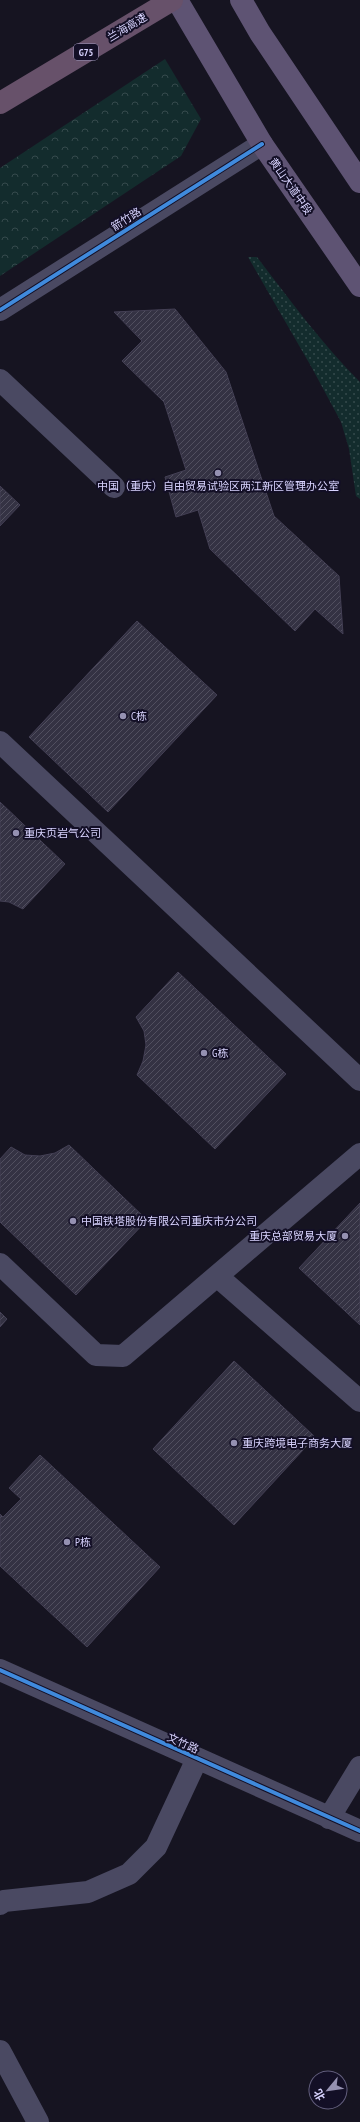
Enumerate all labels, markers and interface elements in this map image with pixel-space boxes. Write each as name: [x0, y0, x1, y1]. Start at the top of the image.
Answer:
street label: 兰海高速: [105, 10, 149, 44]
road number: G75: [74, 44, 98, 60]
street label: 黄山大道中段: [266, 155, 316, 217]
street label: 箭竹路: [108, 204, 144, 234]
marker: 中国（重庆）自由贸易试验区两江新区管理办公室: [213, 468, 223, 478]
place label: 中国（重庆）自由贸易试验区两江新区管理办公室: [97, 479, 339, 493]
place label: C栋: [131, 709, 147, 723]
marker: C栋: [118, 711, 128, 721]
place label: 重庆页岩气公司: [24, 826, 101, 840]
marker: 重庆页岩气公司: [11, 828, 21, 838]
place label: G栋: [212, 1046, 228, 1060]
marker: G栋: [199, 1048, 209, 1058]
place label: 中国铁塔股份有限公司重庆市分公司: [81, 1214, 257, 1228]
marker: 中国铁塔股份有限公司重庆市分公司: [68, 1216, 78, 1226]
place label: 重庆总部贸易大厦: [249, 1229, 337, 1243]
marker: 重庆总部贸易大厦: [340, 1231, 350, 1241]
place label: 重庆跨境电子商务大厦: [242, 1436, 352, 1450]
marker: 重庆跨境电子商务大厦: [229, 1438, 239, 1448]
place label: P栋: [75, 1535, 91, 1549]
marker: P栋: [62, 1537, 72, 1547]
street label: 文竹路: [165, 1730, 201, 1756]
north arrow: [308, 2070, 348, 2110]
text: 北: [310, 2087, 328, 2103]

